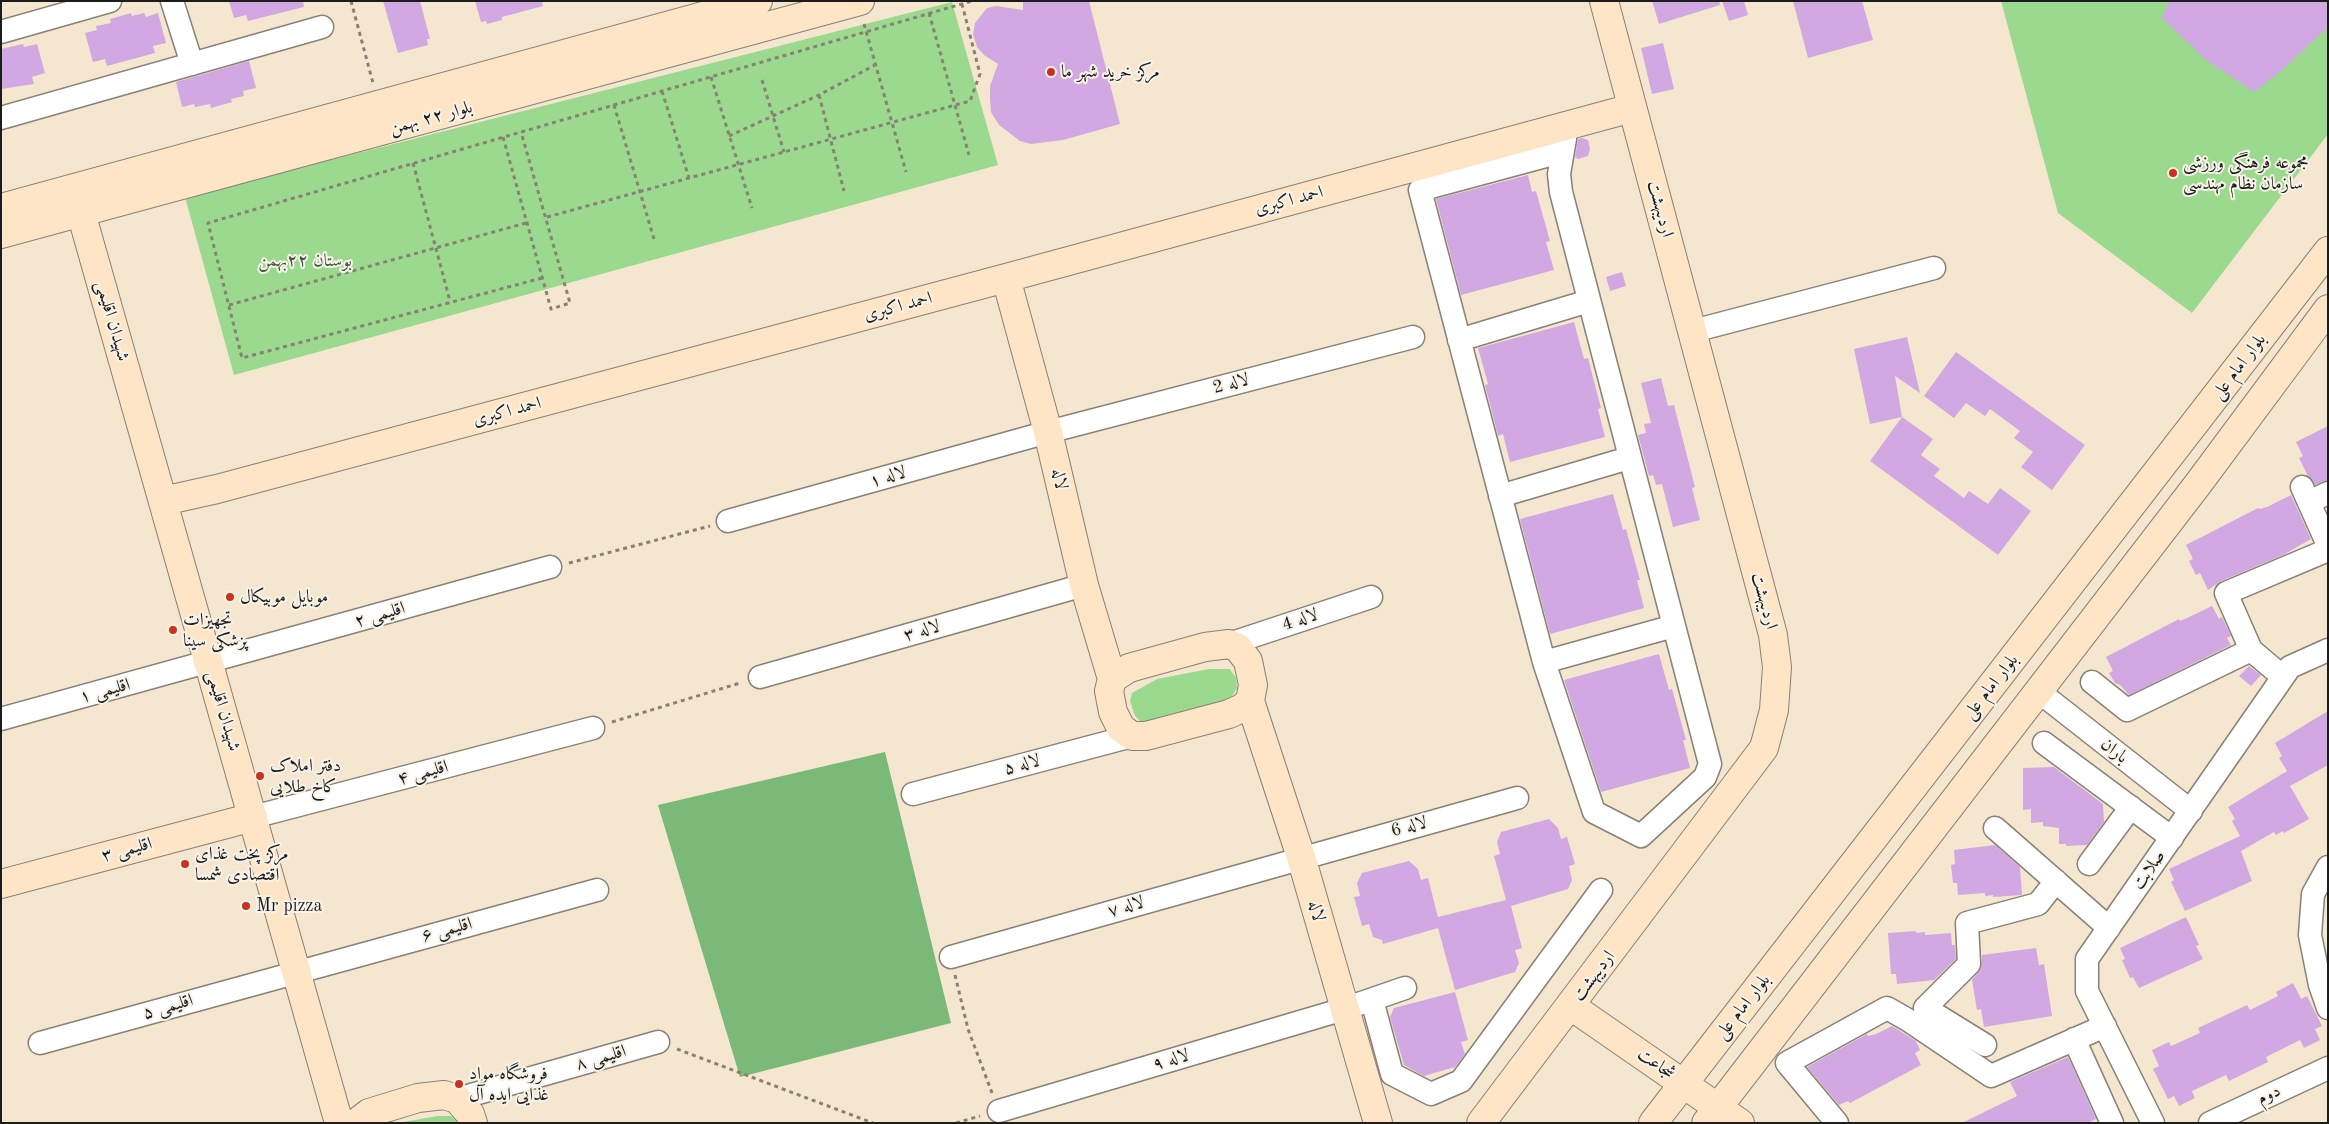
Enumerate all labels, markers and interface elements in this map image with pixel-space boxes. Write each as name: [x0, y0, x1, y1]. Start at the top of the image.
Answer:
place label: مرکز خرید شهر ما: [1061, 61, 1160, 83]
marker: مرکز خرید شهر ما: [1045, 66, 1057, 78]
street label: بلوار ۲۲ بهمن: [387, 97, 475, 139]
place label: مجموعه فرهنگی ورزشی سازمان نظام مهندسی: [2183, 152, 2308, 194]
marker: مجموعه فرهنگی ورزشی سازمان نظام مهندسی: [2167, 167, 2179, 179]
street label: اردیبهشت: [1642, 178, 1678, 240]
street label: احمد اکبری: [1252, 182, 1326, 220]
park label: بوستان ۲۲بهمن: [258, 250, 352, 272]
street label: شهیدان اقلیمی: [90, 278, 134, 364]
street label: احمد اکبری: [861, 288, 935, 326]
street label: بلوار امام علی: [2207, 330, 2271, 404]
street label: لاله 2: [1210, 369, 1252, 399]
street label: احمد اکبری: [470, 393, 544, 431]
street label: لاله ۱: [867, 462, 909, 492]
street label: لاله: [1046, 466, 1072, 492]
street label: اردیبهشت: [1746, 570, 1782, 632]
place label: موبایل موبیکال: [240, 586, 328, 608]
marker: موبایل موبیکال: [224, 591, 236, 603]
street label: اقلیمی ۲: [352, 598, 408, 632]
street label: لاله 4: [1279, 604, 1321, 636]
place label: تجهیزات پزشکی سینا: [183, 609, 247, 652]
street label: لاله ۳: [901, 616, 943, 646]
marker: تجهیزات پزشکی سینا: [167, 624, 179, 636]
street label: بلوار امام علی: [1959, 650, 2023, 724]
street label: شهیدان اقلیمی: [201, 668, 245, 754]
street label: اقلیمی ۱: [77, 674, 133, 708]
street label: باران: [2096, 734, 2132, 768]
street label: لاله ۵: [1001, 750, 1043, 780]
place label: دفتر املاک کاخ طلایی: [270, 755, 341, 798]
street label: اقلیمی ۴: [395, 756, 451, 790]
marker: دفتر املاک کاخ طلایی: [254, 770, 266, 782]
street label: لاله 6: [1388, 812, 1430, 842]
street label: اقلیمی ۳: [99, 833, 155, 867]
place label: مرکز پخت غذای اقتصادی شمسا: [195, 843, 289, 886]
street label: صلابت: [2128, 846, 2170, 894]
marker: مرکز پخت غذای اقتصادی شمسا: [179, 858, 191, 870]
street label: لاله ۷: [1105, 892, 1147, 922]
place label: Mr pizza: [256, 895, 322, 917]
street label: لاله: [1303, 898, 1329, 924]
marker: Mr pizza: [240, 900, 252, 912]
street label: اقلیمی ۶: [419, 913, 475, 947]
street label: اردیبهشت: [1568, 946, 1620, 1006]
street label: بلوار امام علی: [1711, 970, 1775, 1044]
street label: اقلیمی ۵: [140, 990, 196, 1024]
street label: اقلیمی ۸: [573, 1041, 629, 1075]
street label: شجاعت: [1633, 1043, 1679, 1085]
street label: لاله ۹: [1150, 1045, 1192, 1075]
place label: فروشگاه مواد غذایی ایده آل: [469, 1063, 549, 1106]
marker: فروشگاه مواد غذایی ایده آل: [453, 1078, 465, 1090]
street label: دوم: [2254, 1080, 2284, 1110]

